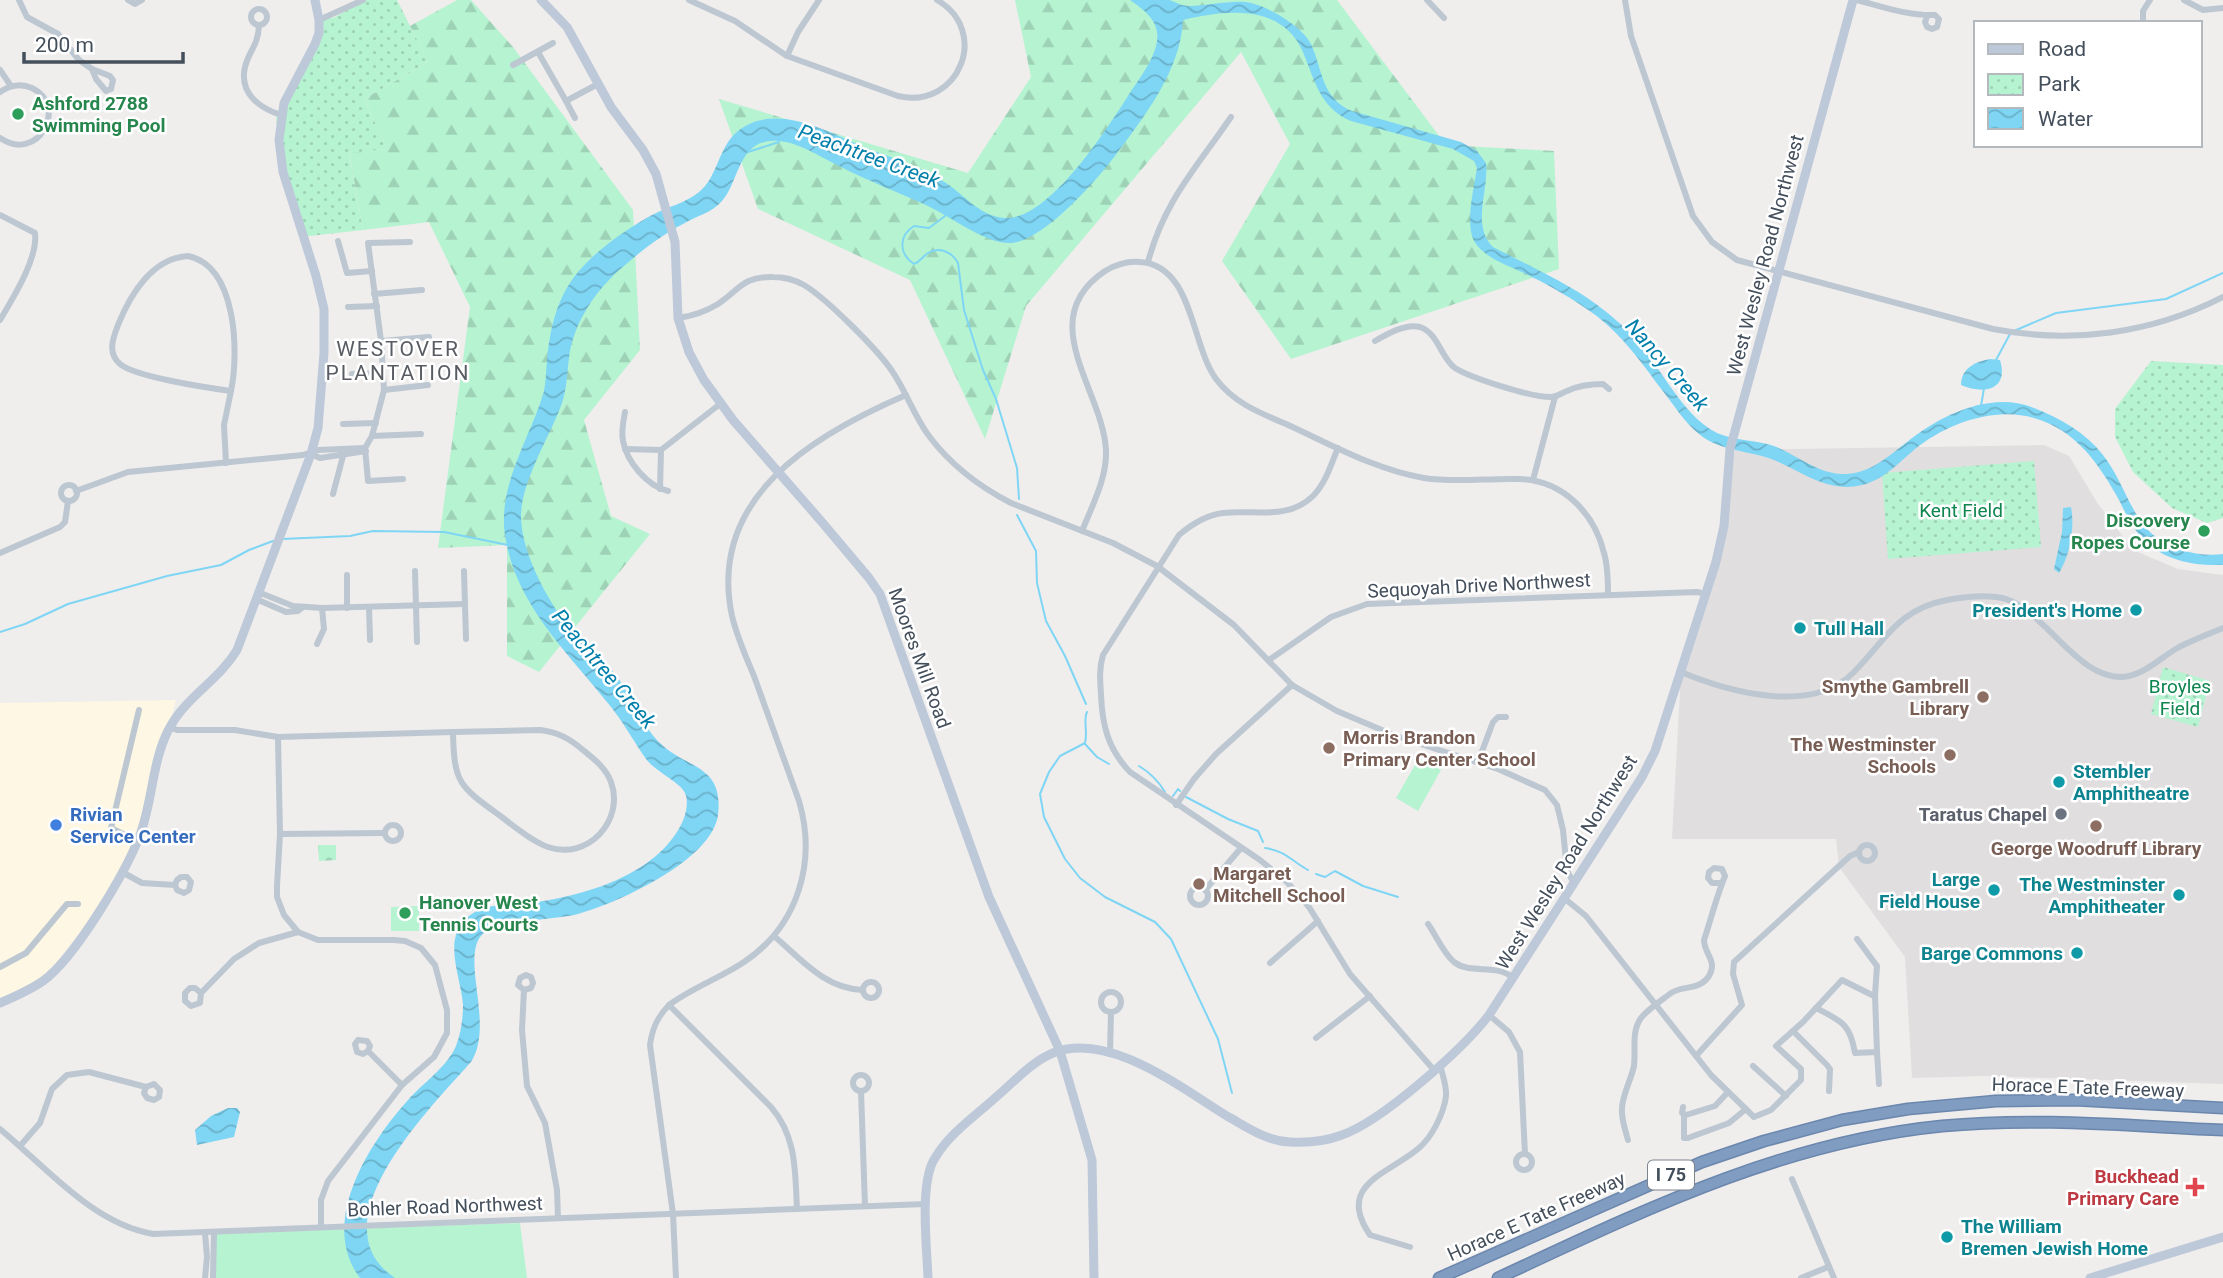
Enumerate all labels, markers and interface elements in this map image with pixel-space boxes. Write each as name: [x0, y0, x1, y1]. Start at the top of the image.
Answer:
scale bar: [24, 21, 184, 65]
legend: [1974, 21, 2202, 147]
text: 200 m: [35, 33, 94, 57]
text: Road: [2038, 37, 2086, 61]
text: Park: [2038, 72, 2081, 96]
place label: Ashford 2788 Swimming Pool: [32, 92, 165, 137]
marker: Ashford 2788 Swimming Pool: [10, 106, 26, 122]
text: Water: [2038, 107, 2093, 131]
water label: Peachtree Creek: [795, 119, 943, 193]
street label: West Wesley Road Northwest: [1722, 132, 1809, 378]
water label: Nancy Creek: [1620, 314, 1714, 416]
district label: WESTOVER PLANTATION: [326, 337, 470, 385]
park label: Kent Field: [1919, 499, 2003, 522]
place label: Discovery Ropes Course: [2071, 509, 2190, 554]
marker: Discovery Ropes Course: [2196, 523, 2212, 539]
street label: Sequoyah Drive Northwest: [1367, 568, 1591, 603]
street label: Moores Mill Road: [883, 585, 956, 732]
place label: President's Home: [1972, 599, 2122, 622]
marker: President's Home: [2128, 602, 2144, 618]
water label: Peachtree Creek: [547, 604, 661, 734]
place label: Tull Hall: [1814, 617, 1884, 640]
marker: Tull Hall: [1792, 620, 1808, 636]
place label: Smythe Gambrell Library: [1822, 675, 1969, 720]
park label: Broyles Field: [2149, 675, 2211, 720]
marker: Smythe Gambrell Library: [1975, 689, 1991, 705]
place label: Morris Brandon Primary Center School: [1343, 726, 1536, 771]
place label: The Westminster Schools: [1790, 733, 1936, 778]
marker: Morris Brandon Primary Center School: [1321, 740, 1337, 756]
marker: The Westminster Schools: [1942, 747, 1958, 763]
street label: West Wesley Road Northwest: [1491, 751, 1642, 974]
place label: Stembler Amphitheatre: [2073, 760, 2189, 805]
marker: Stembler Amphitheatre: [2051, 774, 2067, 790]
place label: Rivian Service Center: [70, 803, 196, 848]
place label: Taratus Chapel: [1919, 803, 2047, 826]
marker: Taratus Chapel: [2053, 806, 2069, 822]
marker: Rivian Service Center: [48, 817, 64, 833]
marker: George Woodruff Library: [2088, 818, 2104, 834]
place label: George Woodruff Library: [1991, 837, 2202, 860]
place label: Margaret Mitchell School: [1213, 862, 1345, 907]
place label: Large Field House: [1879, 868, 1980, 913]
place label: The Westminster Amphitheater: [2019, 873, 2165, 918]
marker: Margaret Mitchell School: [1191, 876, 1207, 892]
marker: Large Field House: [1986, 882, 2002, 898]
marker: The Westminster Amphitheater: [2171, 887, 2187, 903]
place label: Hanover West Tennis Courts: [419, 891, 539, 936]
marker: Hanover West Tennis Courts: [397, 905, 413, 921]
place label: Barge Commons: [1921, 942, 2063, 965]
marker: Barge Commons: [2069, 945, 2085, 961]
street label: Horace E Tate Freeway: [1991, 1073, 2185, 1102]
road number: I 75: [1648, 1160, 1694, 1190]
place label: Buckhead Primary Care: [2067, 1165, 2179, 1210]
street label: Horace E Tate Freeway: [1444, 1167, 1629, 1266]
marker: Buckhead Primary Care: [2185, 1177, 2205, 1197]
street label: Bohler Road Northwest: [347, 1192, 543, 1221]
place label: The William Bremen Jewish Home: [1961, 1215, 2148, 1260]
marker: The William Bremen Jewish Home: [1939, 1229, 1955, 1245]

